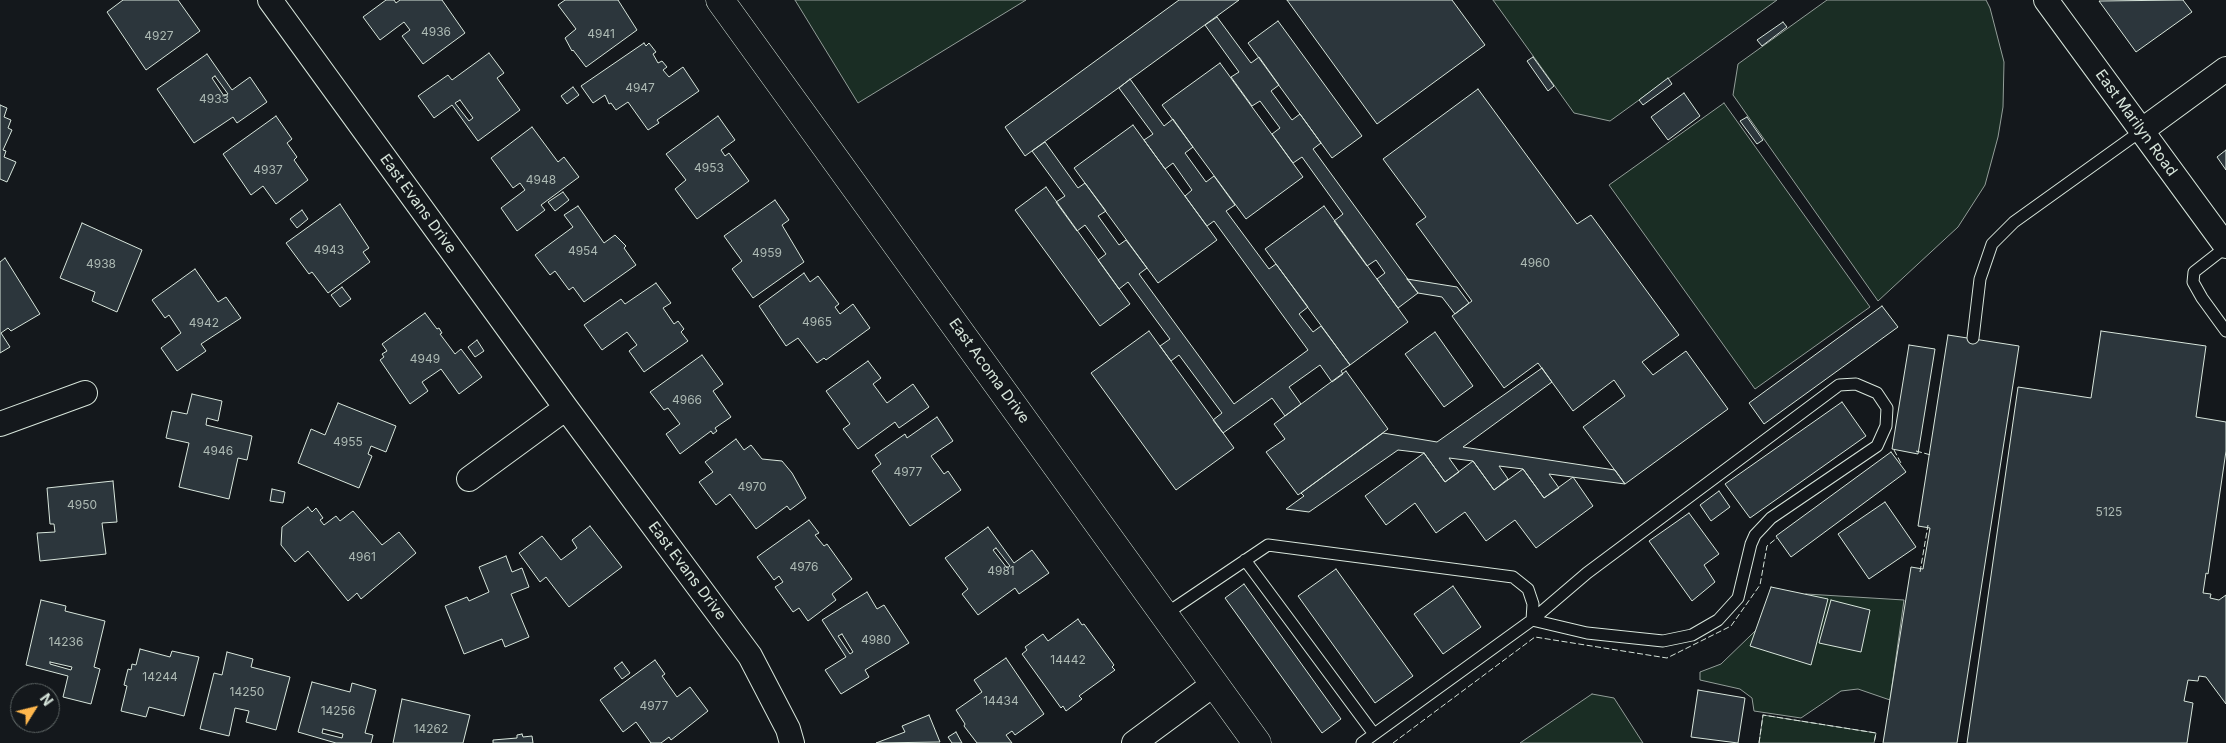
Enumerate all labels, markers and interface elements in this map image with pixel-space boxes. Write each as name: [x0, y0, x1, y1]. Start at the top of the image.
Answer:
house number: 4936: [421, 25, 451, 39]
house number: 4941: [587, 27, 615, 41]
house number: 4927: [144, 29, 174, 43]
street label: East Marilyn Road: [2091, 66, 2181, 180]
house number: 4947: [625, 81, 655, 95]
house number: 4933: [199, 92, 229, 106]
street label: East Evans Drive: [376, 151, 460, 257]
house number: 4953: [694, 161, 724, 175]
house number: 4937: [253, 163, 283, 177]
house number: 4948: [526, 173, 556, 187]
house number: 4943: [314, 243, 344, 257]
house number: 4954: [568, 244, 598, 258]
house number: 4959: [752, 246, 782, 260]
house number: 4960: [1520, 256, 1550, 270]
house number: 4938: [86, 257, 116, 271]
house number: 4965: [802, 315, 832, 329]
street label: East Acoma Drive: [945, 315, 1033, 427]
house number: 4942: [189, 316, 219, 330]
house number: 4949: [410, 352, 440, 366]
house number: 4966: [672, 393, 702, 407]
house number: 4955: [333, 435, 363, 449]
house number: 4946: [203, 444, 233, 458]
house number: 4977: [894, 465, 922, 479]
house number: 4970: [737, 480, 767, 494]
house number: 4950: [67, 498, 97, 512]
house number: 5125: [2096, 505, 2122, 519]
street label: East Evans Drive: [644, 518, 730, 624]
house number: 4961: [348, 550, 376, 564]
house number: 4976: [789, 560, 819, 574]
house number: 4981: [987, 564, 1015, 578]
house number: 4980: [861, 633, 891, 647]
house number: 14236: [49, 635, 83, 649]
house number: 14442: [1050, 653, 1086, 667]
house number: 14244: [142, 670, 178, 684]
north arrow: [10, 683, 60, 733]
house number: 14250: [230, 685, 264, 699]
text: N: [37, 690, 57, 709]
house number: 14434: [983, 694, 1019, 708]
house number: 4977: [640, 699, 668, 713]
house number: 14256: [321, 704, 355, 718]
house number: 14262: [414, 722, 448, 736]

